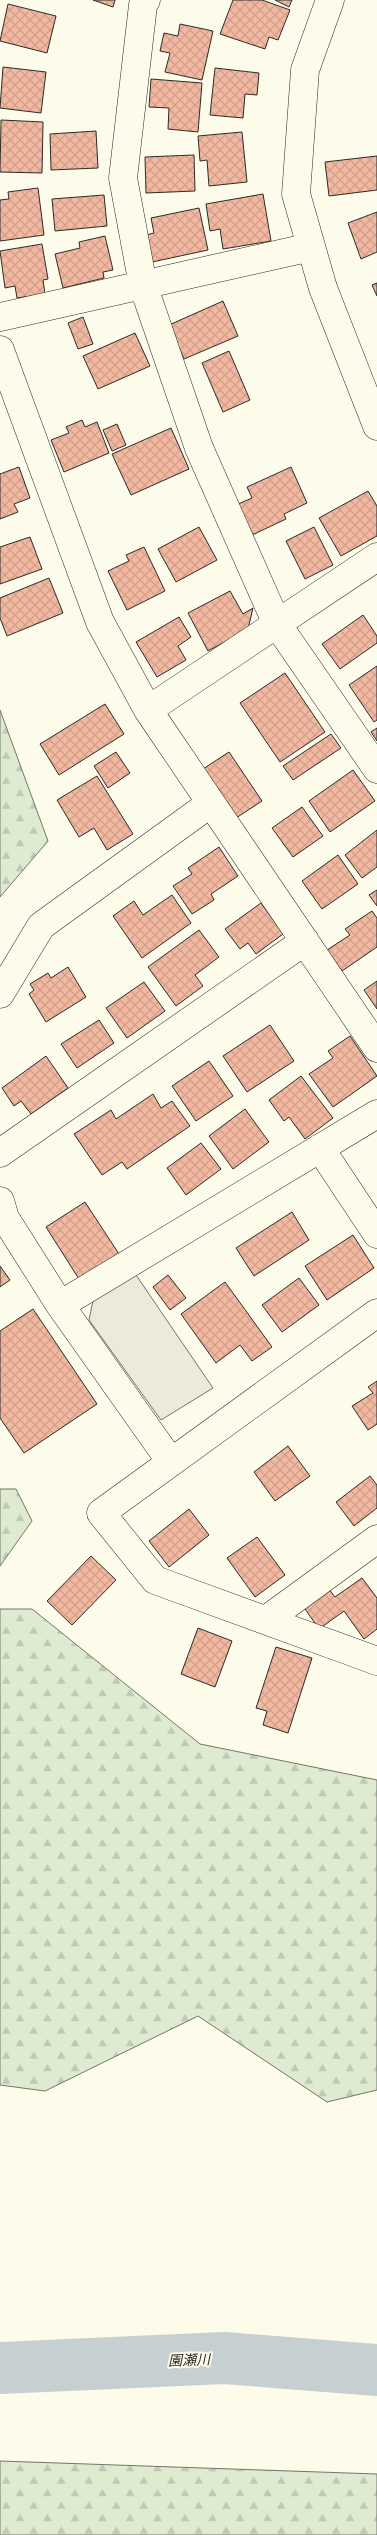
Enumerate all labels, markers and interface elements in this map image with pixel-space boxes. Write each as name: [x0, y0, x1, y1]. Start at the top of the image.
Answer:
water label: 園瀬川: [168, 2352, 212, 2371]

